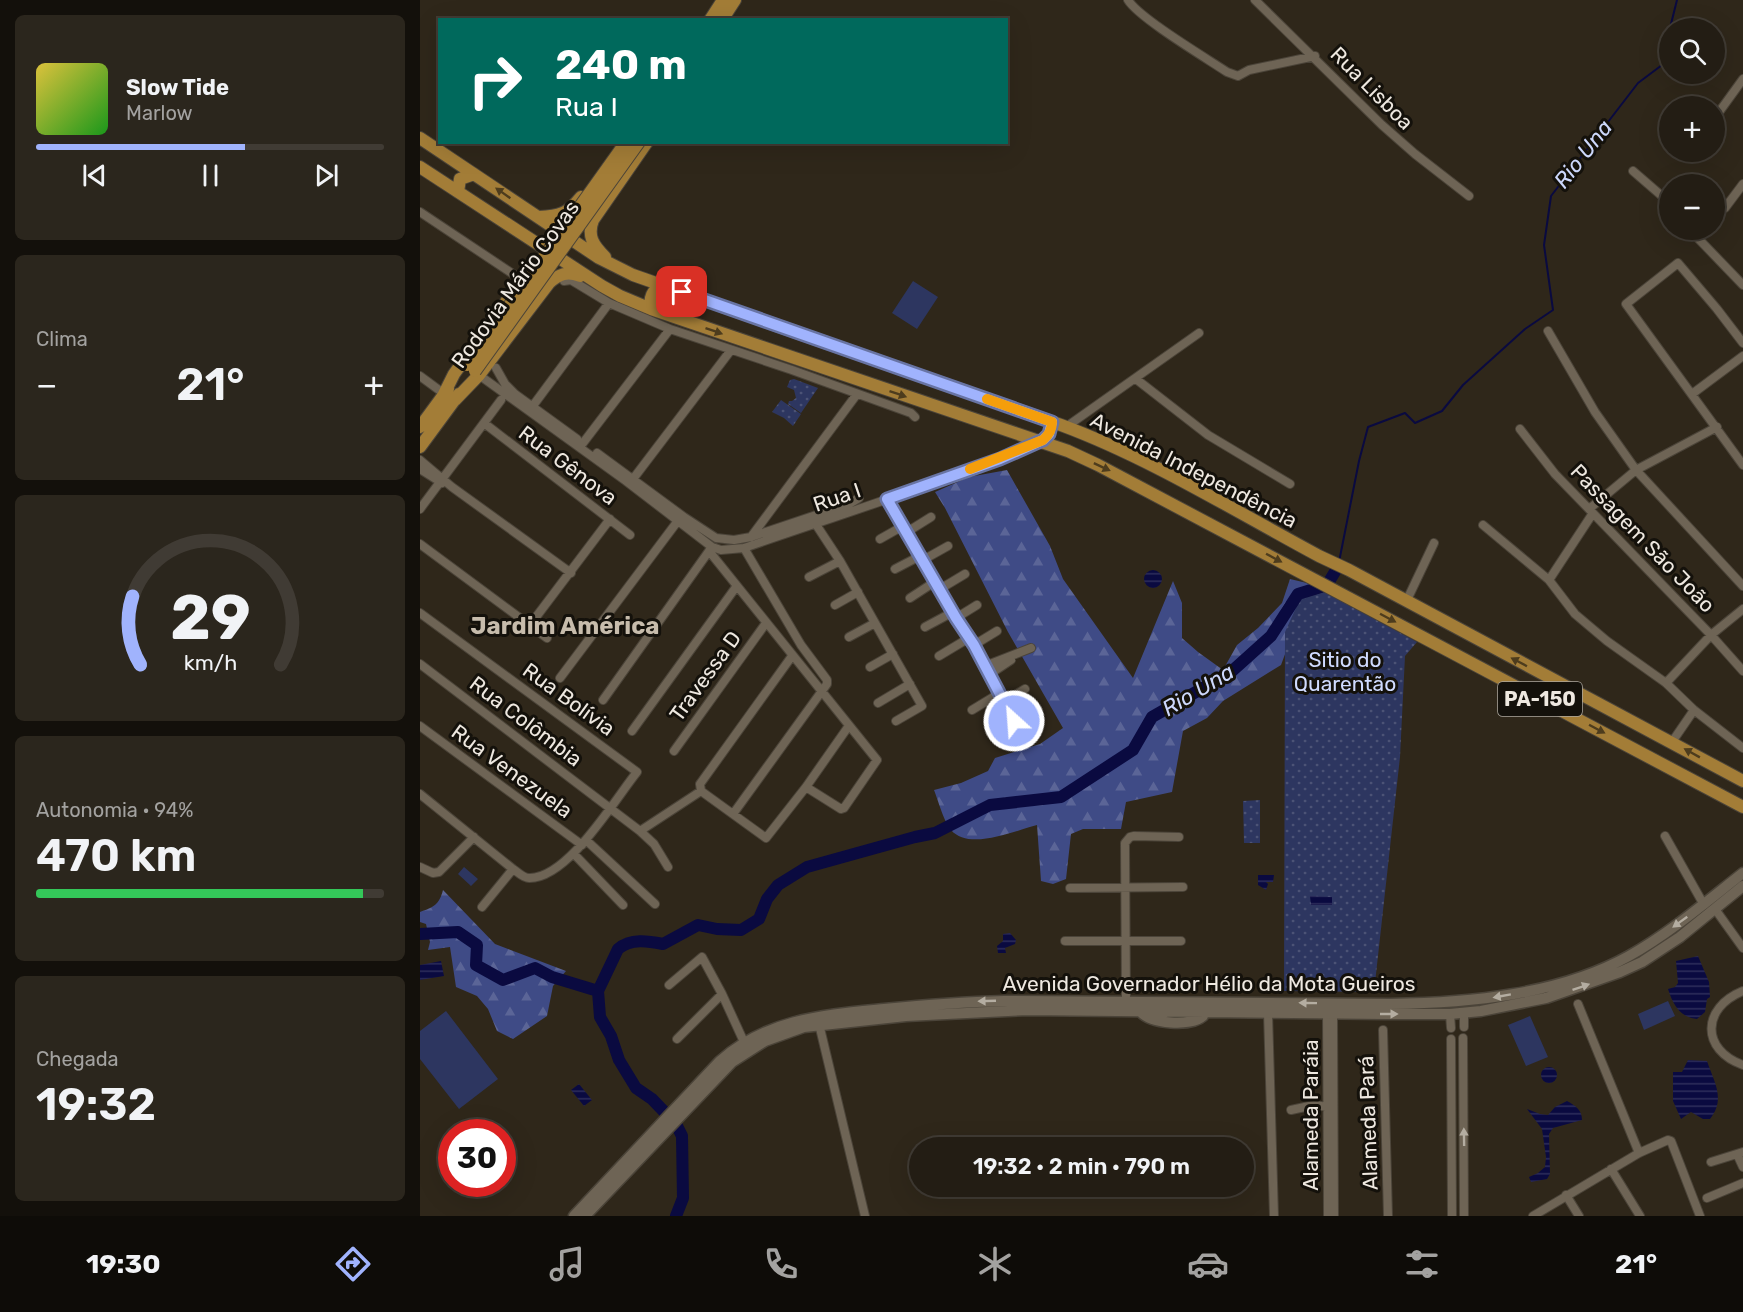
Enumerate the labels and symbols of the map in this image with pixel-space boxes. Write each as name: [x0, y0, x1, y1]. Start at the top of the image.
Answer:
street label: Rua Lisboa: [1325, 41, 1419, 135]
water label: Rio Una: [1548, 114, 1618, 194]
one-way arrow: [495, 187, 511, 199]
street label: Rodovia Mário Covas: [446, 195, 584, 373]
pin: [656, 266, 707, 317]
one-way arrow: [705, 326, 723, 336]
one-way arrow: [890, 390, 908, 399]
street label: Avenida Independência: [1087, 407, 1301, 533]
street label: Rua Gênova: [514, 420, 622, 510]
street label: Passagem São João: [1566, 459, 1720, 617]
one-way arrow: [1093, 462, 1110, 471]
street label: Rua I: [810, 477, 864, 517]
one-way arrow: [1266, 553, 1283, 563]
district label: Jardim América: [470, 612, 660, 640]
one-way arrow: [1379, 613, 1397, 623]
street label: Travessa D: [664, 626, 746, 726]
park label: Sitio do Quarentão: [1294, 647, 1396, 696]
street label: Rua Bolívia: [518, 657, 620, 741]
one-way arrow: [1511, 657, 1528, 667]
water label: Rio Una: [1157, 658, 1239, 722]
street label: Rua Colômbia: [465, 671, 587, 771]
road number: PA-150: [1498, 682, 1582, 716]
position arrow: [982, 689, 1046, 753]
street label: Rua Venezuela: [447, 719, 577, 823]
one-way arrow: [1589, 725, 1606, 734]
one-way arrow: [1683, 748, 1700, 758]
one-way arrow: [1673, 916, 1689, 928]
street label: Avenida Governador Hélio da Mota Gueiros: [1002, 971, 1416, 996]
one-way arrow: [1572, 982, 1590, 992]
one-way arrow: [1493, 992, 1512, 1001]
one-way arrow: [977, 997, 996, 1006]
one-way arrow: [1298, 998, 1317, 1008]
one-way arrow: [1379, 1009, 1398, 1019]
street label: Alameda Paráia: [1298, 1039, 1323, 1191]
street label: Alameda Pará: [1353, 1055, 1383, 1191]
speed limit sign: 30: [438, 1119, 516, 1197]
one-way arrow: [1459, 1127, 1468, 1146]

